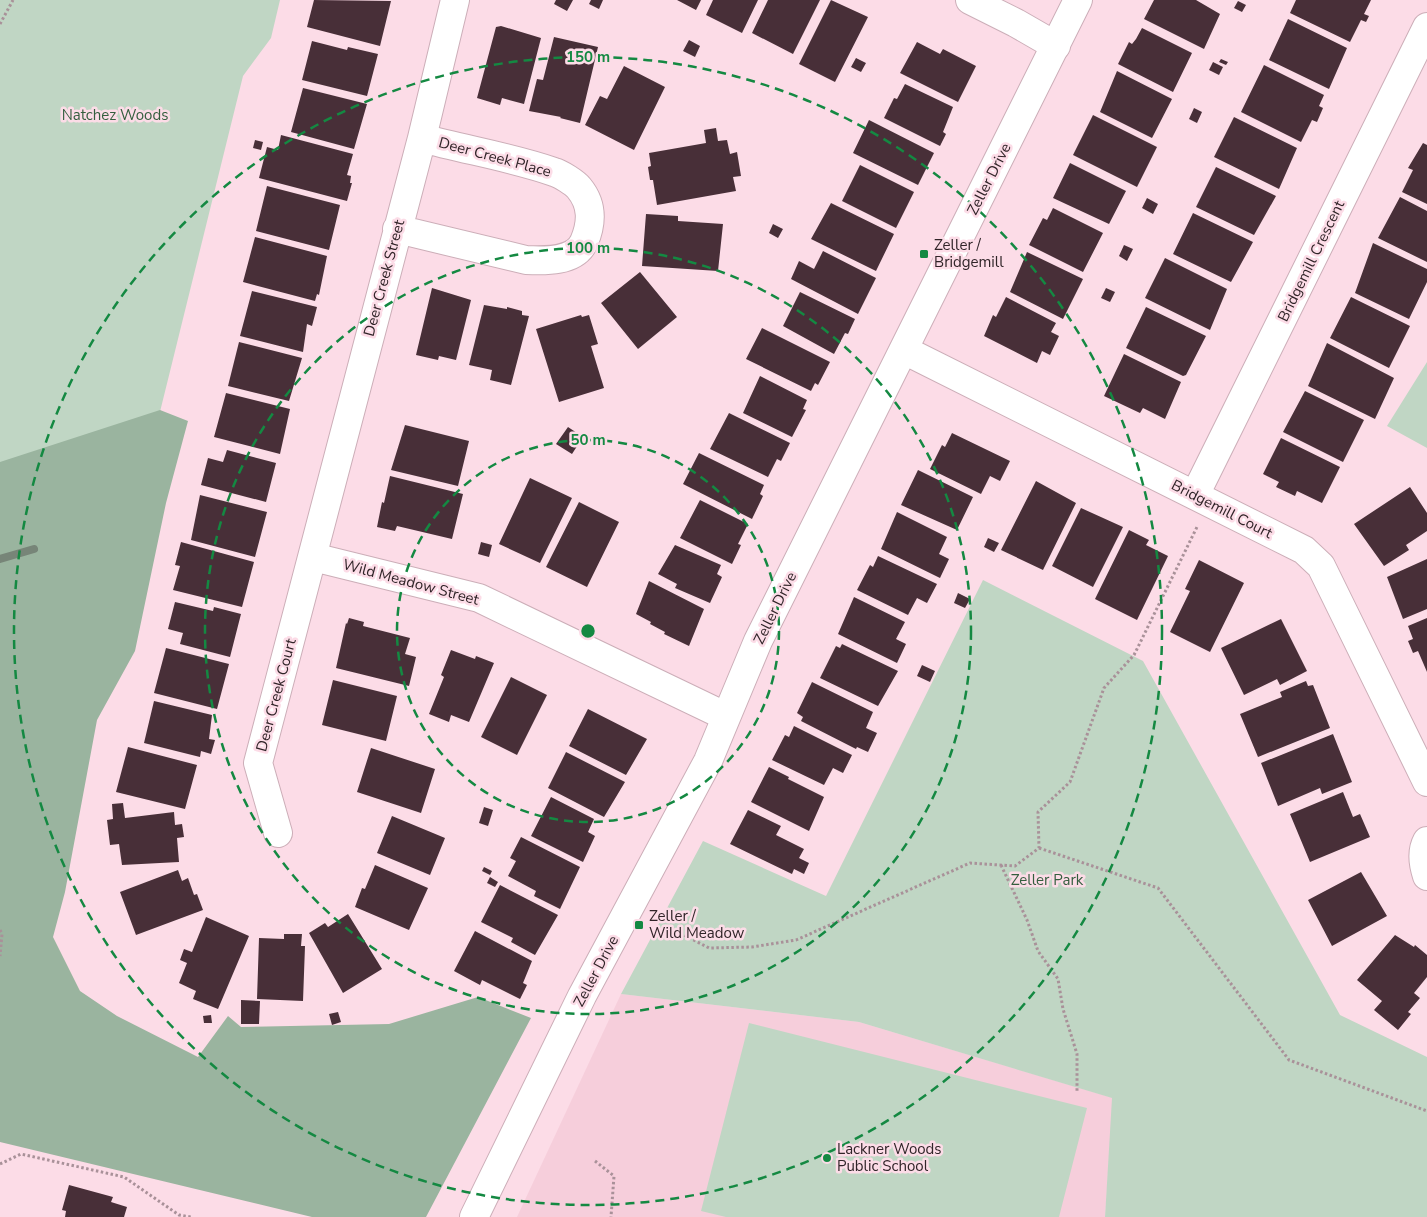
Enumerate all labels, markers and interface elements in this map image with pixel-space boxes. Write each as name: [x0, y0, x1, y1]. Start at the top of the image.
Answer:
text: 150 m: [566, 47, 610, 67]
park label: Natchez Woods: [62, 105, 168, 125]
street label: Deer Creek Place: [437, 132, 553, 182]
street label: Zeller Drive: [962, 140, 1016, 218]
street label: Bridgemill Crescent: [1273, 196, 1349, 325]
street label: Deer Creek Street: [359, 217, 409, 339]
place label: Zeller / Bridgemill: [934, 235, 1004, 272]
text: 100 m: [566, 238, 610, 258]
marker: Zeller / Bridgemill: [918, 248, 930, 260]
text: 50 m: [570, 430, 606, 450]
street label: Bridgemill Court: [1168, 475, 1277, 543]
street label: Wild Meadow Street: [341, 554, 482, 610]
street label: Zeller Drive: [749, 568, 801, 648]
centre of rings: [579, 622, 597, 640]
street label: Deer Creek Court: [251, 636, 301, 754]
park label: Zeller Park: [1011, 870, 1084, 890]
place label: Zeller / Wild Meadow: [649, 906, 745, 943]
marker: Zeller / Wild Meadow: [633, 919, 645, 931]
street label: Zeller Drive: [569, 932, 623, 1010]
place label: Lackner Woods Public School: [837, 1139, 942, 1176]
marker: Lackner Woods Public School: [821, 1152, 833, 1164]

